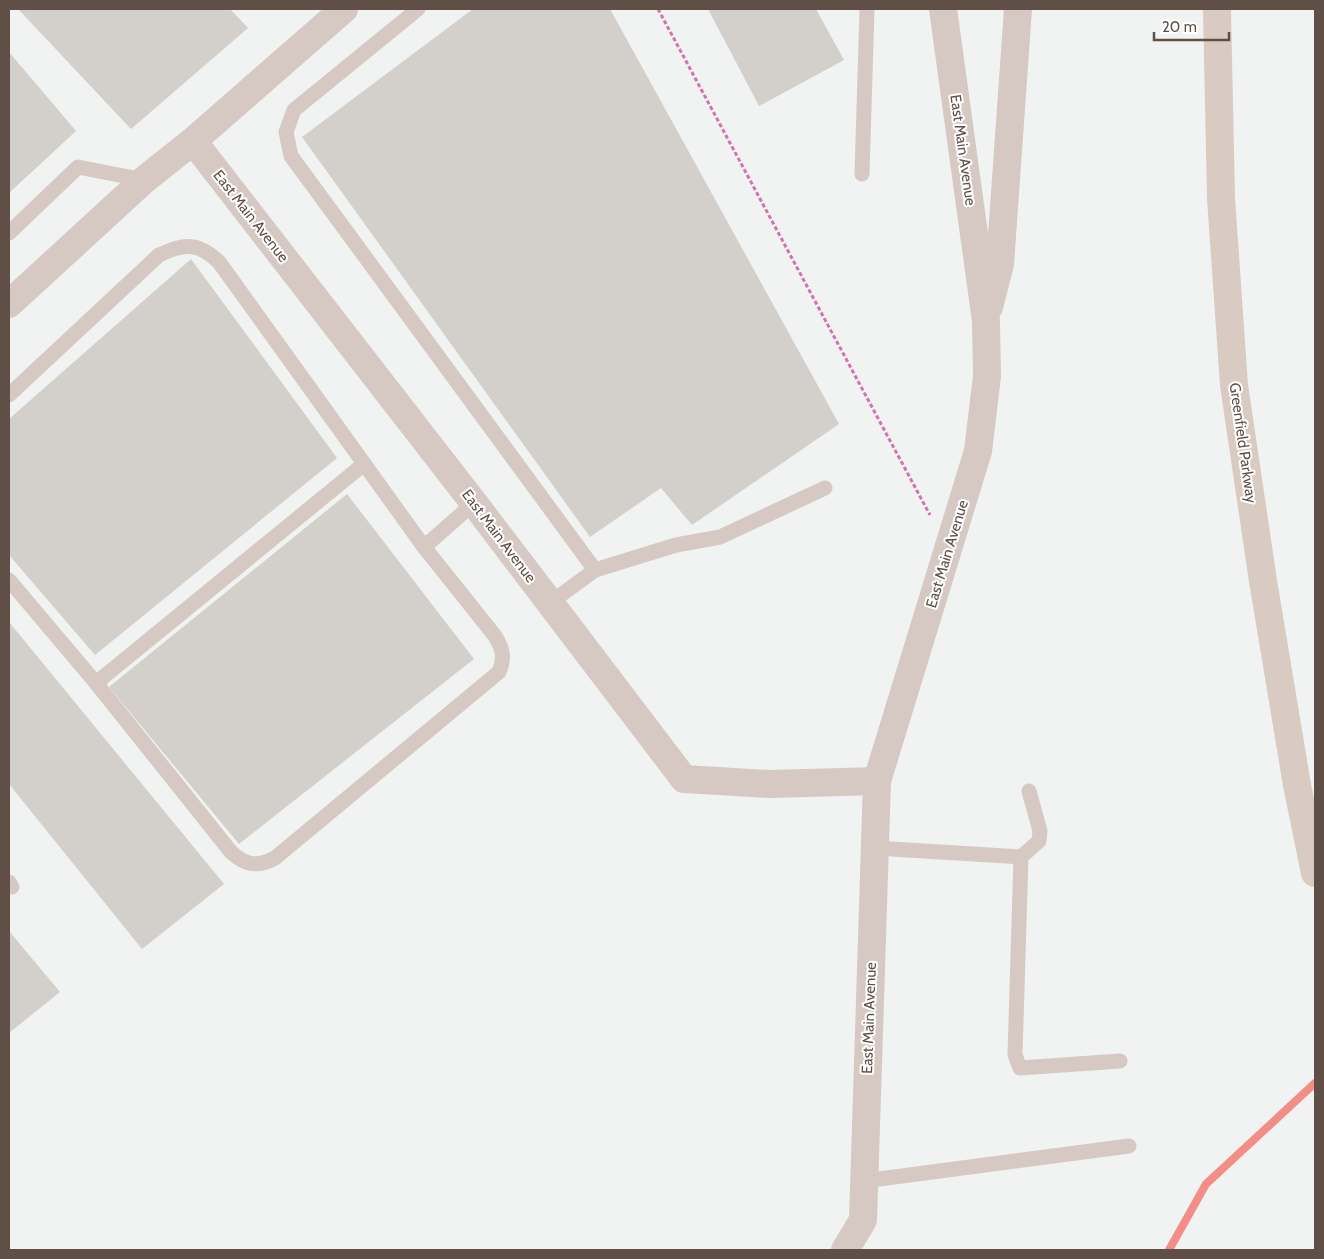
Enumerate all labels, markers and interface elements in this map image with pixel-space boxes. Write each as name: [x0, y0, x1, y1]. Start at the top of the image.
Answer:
scale bar: [1154, 10, 1229, 42]
text: 20 m: [1162, 18, 1197, 36]
street label: East Main Avenue: [946, 93, 980, 207]
street label: East Main Avenue: [209, 166, 293, 266]
street label: Greenfield Parkway: [1226, 382, 1260, 505]
street label: East Main Avenue: [458, 486, 540, 586]
street label: East Main Avenue: [922, 498, 972, 610]
street label: East Main Avenue: [858, 961, 880, 1074]

